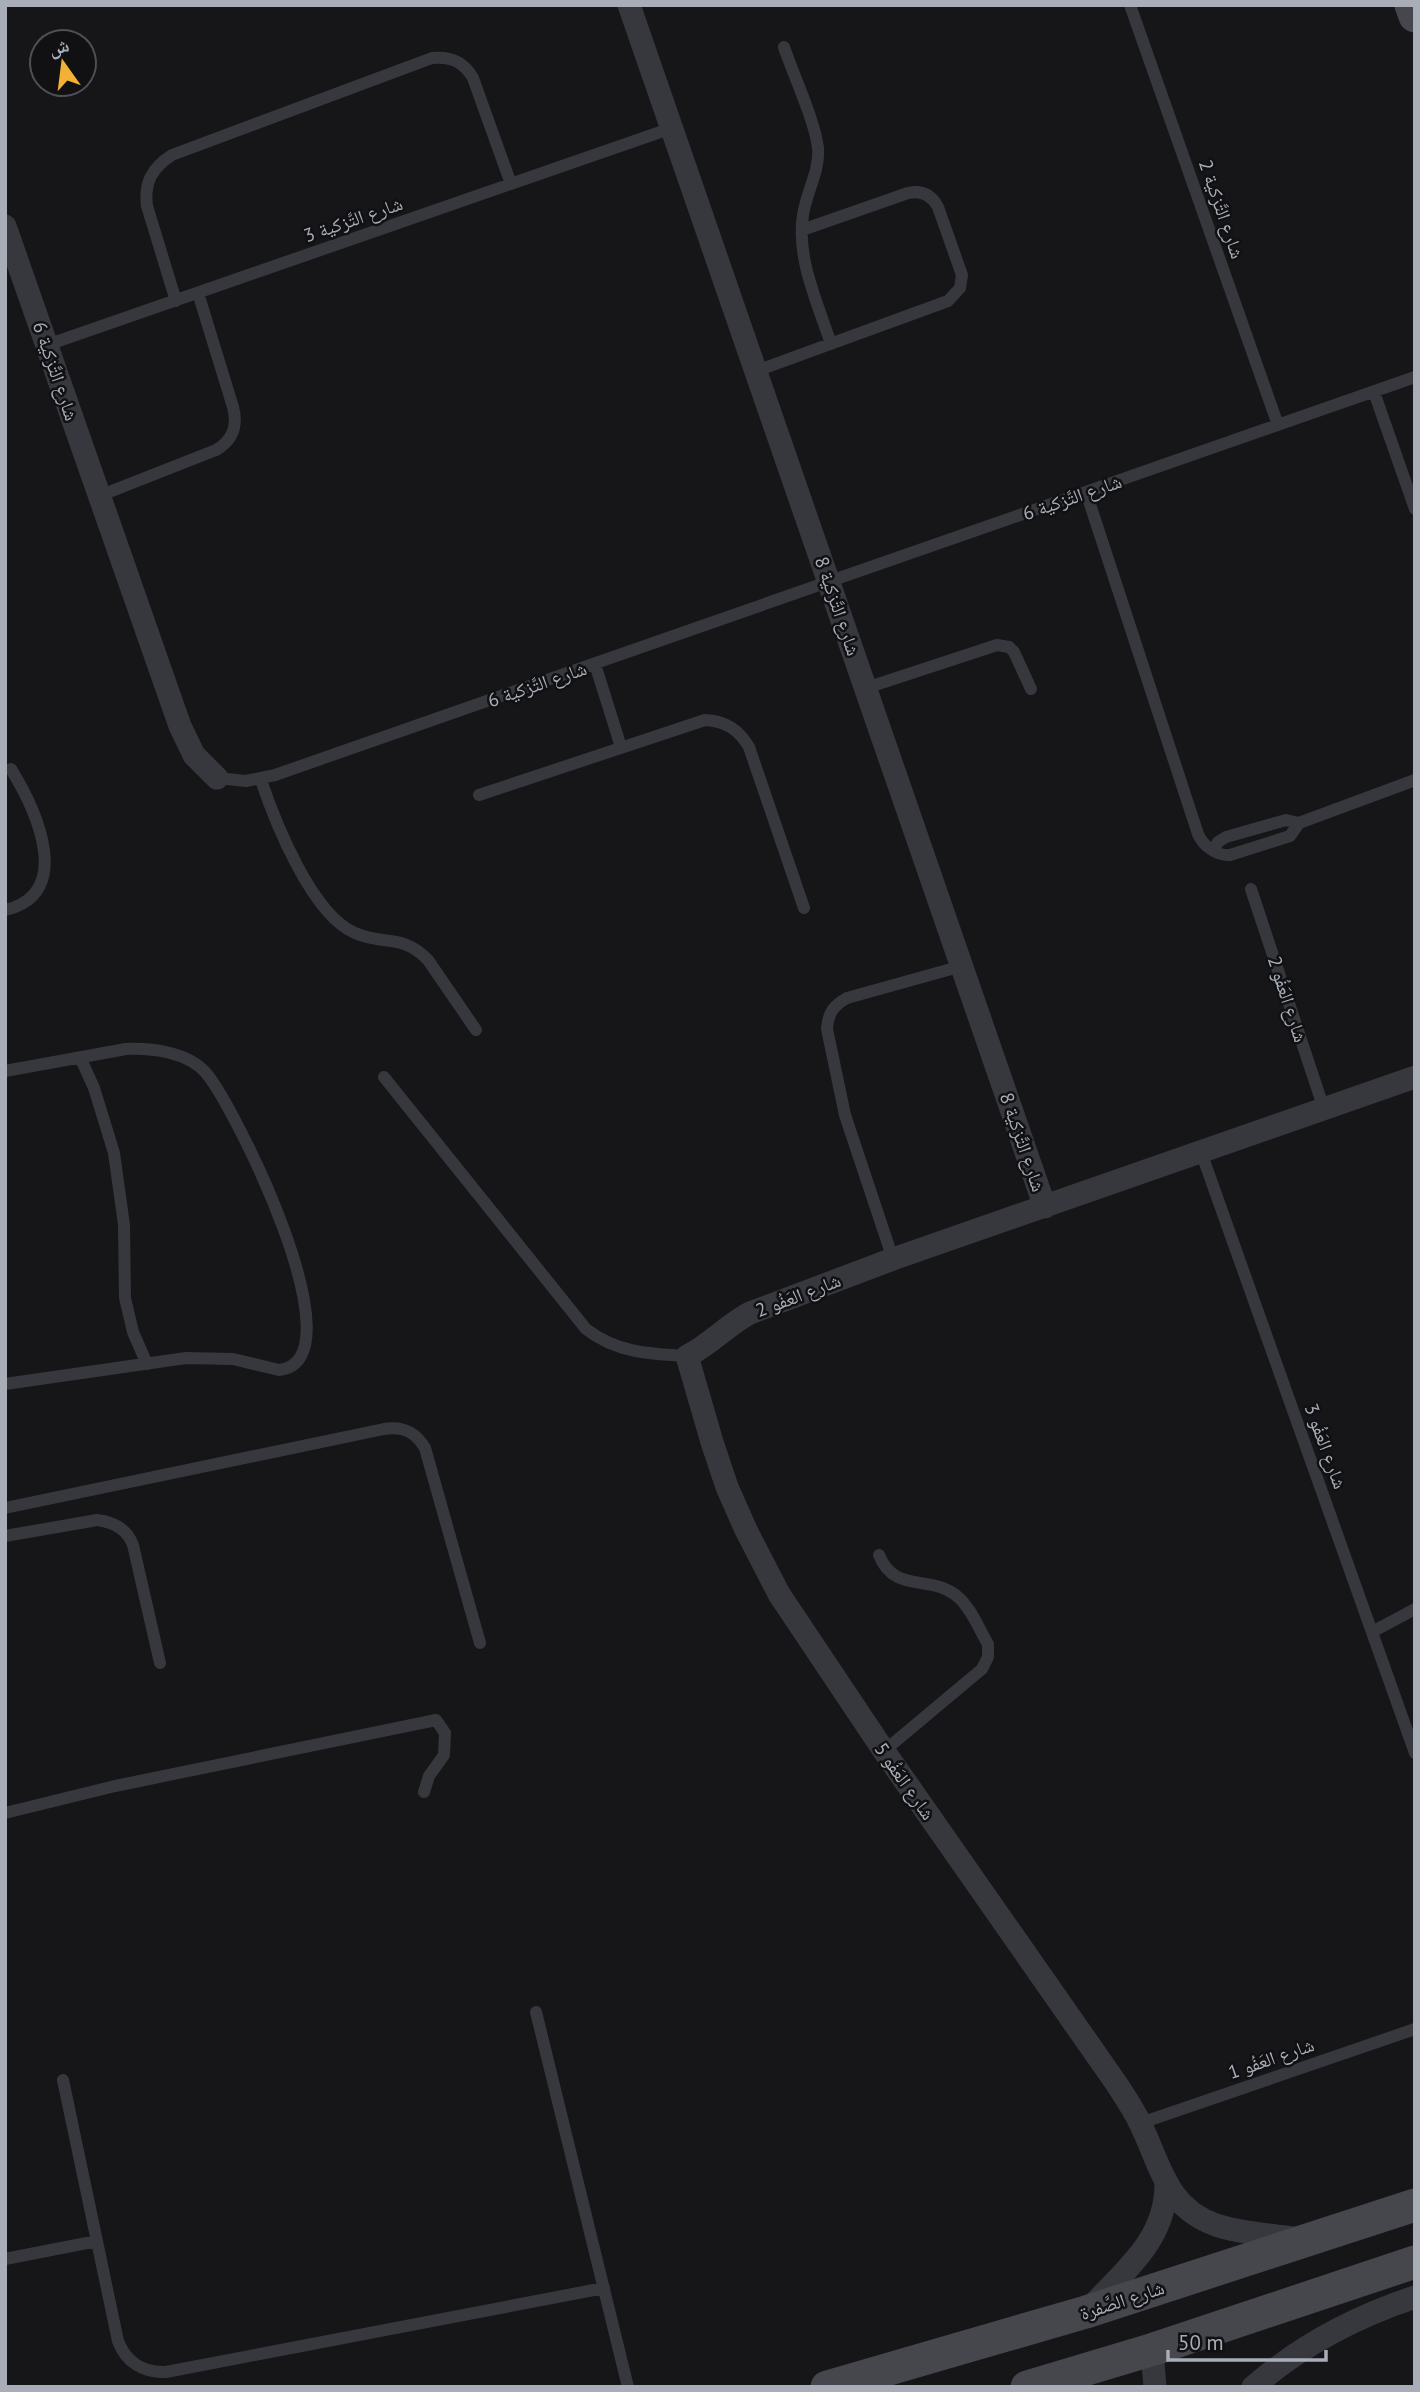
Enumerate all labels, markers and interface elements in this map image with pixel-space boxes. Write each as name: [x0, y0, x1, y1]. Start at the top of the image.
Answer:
north arrow: [28, 28, 98, 98]
text: ش: [46, 32, 72, 61]
street label: شارع التَّزكية 2: [1194, 156, 1250, 262]
street label: شارع التَّزكية 3: [300, 191, 406, 247]
street label: شارع التَّزكية 6: [28, 318, 84, 424]
street label: شارع التَّزكية 6: [1019, 469, 1125, 525]
street label: شارع التَّزكية 8: [810, 553, 866, 659]
street label: شارع التَّزكية 6: [484, 656, 590, 712]
street label: شارع العَفُو 2: [1263, 953, 1313, 1045]
street label: شارع التَّزكية 8: [995, 1089, 1051, 1195]
street label: شارع العَفُو 2: [752, 1268, 844, 1322]
street label: شارع العَفُو 3: [1299, 1400, 1353, 1492]
street label: شارع العَفُو 5: [870, 1738, 940, 1824]
street label: شارع العَفُو 1: [1225, 2032, 1317, 2084]
street label: شارع الصَّفرة: [1077, 2275, 1167, 2325]
scale bar: [1168, 2318, 1326, 2362]
text: 50 m: [1178, 2329, 1224, 2356]

